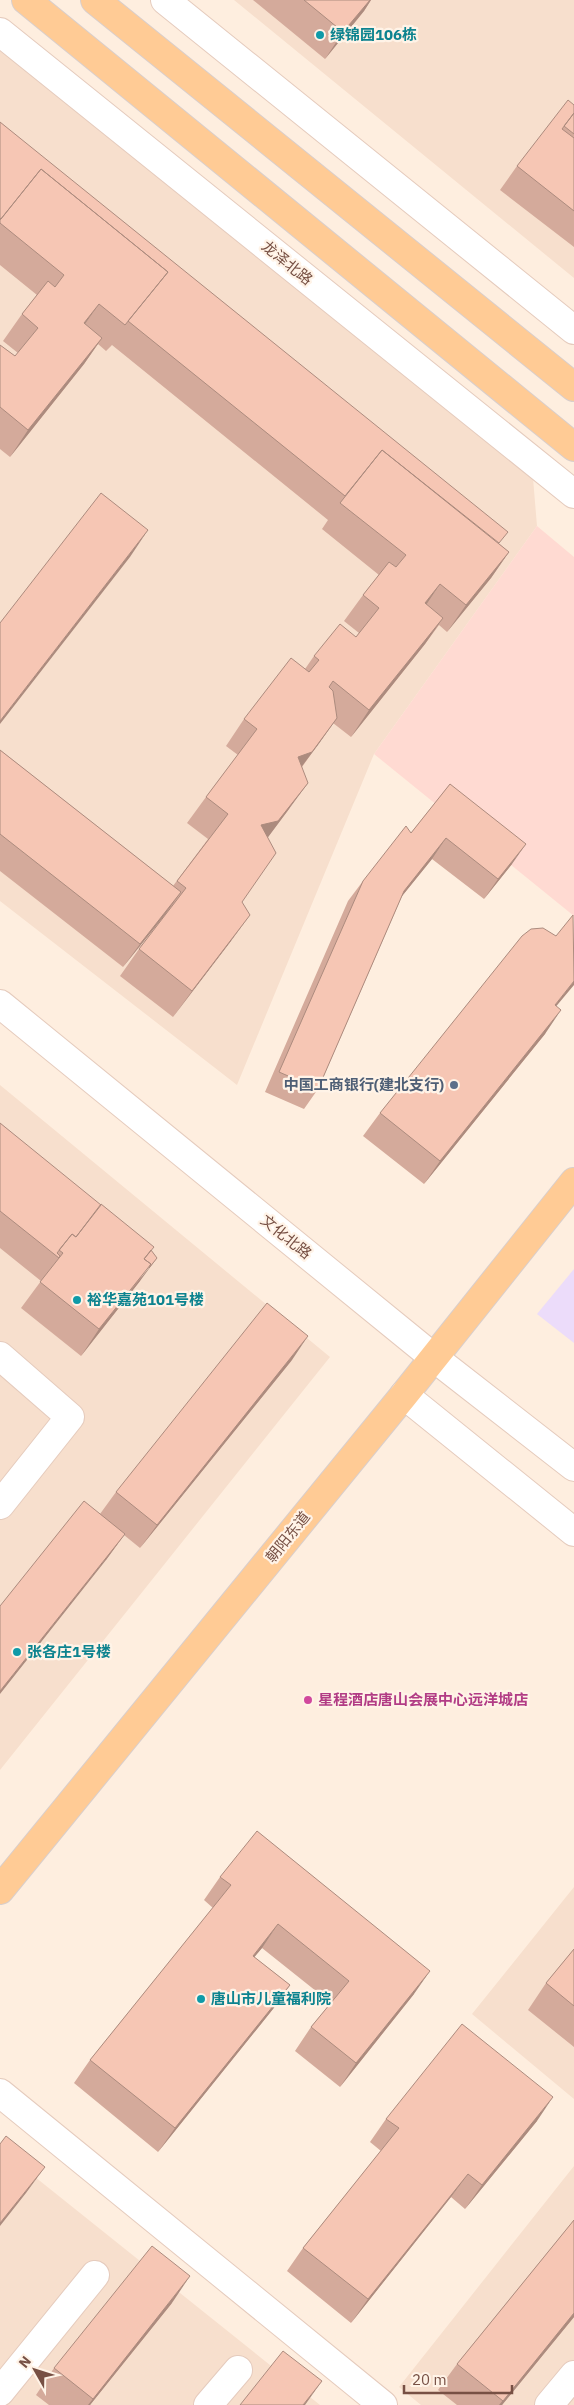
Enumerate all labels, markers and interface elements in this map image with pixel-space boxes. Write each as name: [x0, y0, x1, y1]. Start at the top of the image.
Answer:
place label: 绿锦园106栋: [330, 25, 417, 44]
marker: 绿锦园106栋: [314, 29, 326, 41]
street label: 龙泽北路: [258, 236, 317, 289]
place label: 中国工商银行(建北支行): [284, 1075, 444, 1094]
marker: 中国工商银行(建北支行): [448, 1079, 460, 1091]
street label: 文化北路: [257, 1210, 316, 1263]
place label: 裕华嘉苑101号楼: [87, 1290, 204, 1309]
marker: 裕华嘉苑101号楼: [71, 1294, 83, 1306]
street label: 朝阳东道: [261, 1507, 314, 1566]
place label: 张各庄1号楼: [27, 1642, 111, 1661]
marker: 张各庄1号楼: [11, 1646, 23, 1658]
place label: 星程酒店唐山会展中心远洋城店: [318, 1690, 528, 1709]
marker: 星程酒店唐山会展中心远洋城店: [302, 1694, 314, 1706]
place label: 唐山市儿童福利院: [211, 1989, 331, 2008]
marker: 唐山市儿童福利院: [195, 1993, 207, 2005]
north arrow: [10, 2345, 60, 2395]
text: N: [15, 2352, 35, 2371]
scale bar: [404, 2362, 512, 2394]
text: 20 m: [412, 2370, 447, 2389]

